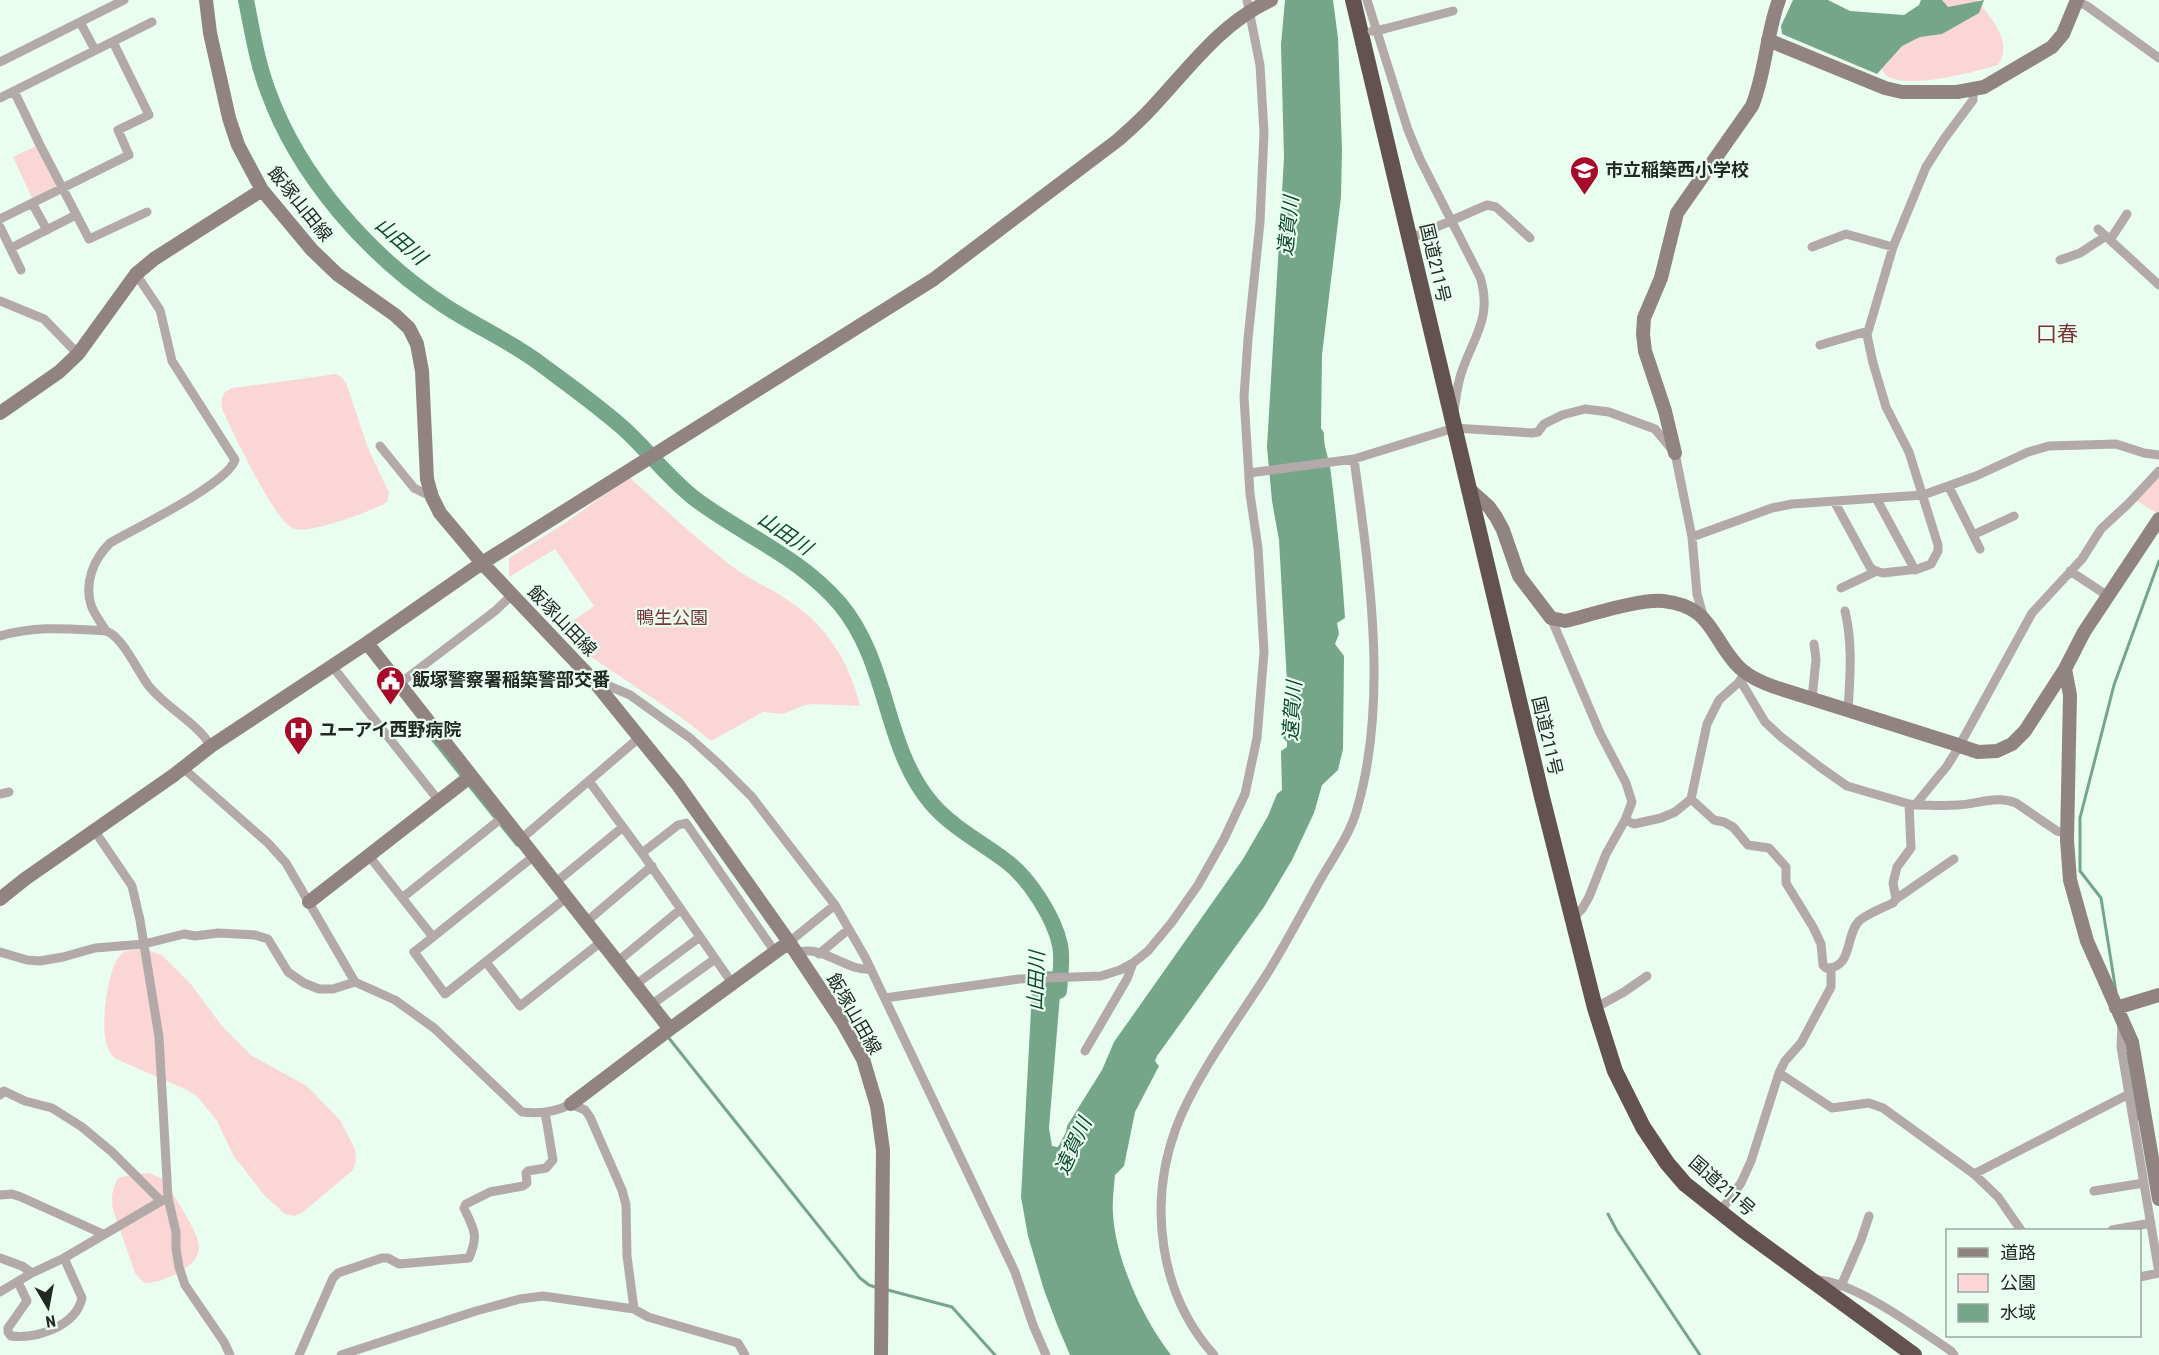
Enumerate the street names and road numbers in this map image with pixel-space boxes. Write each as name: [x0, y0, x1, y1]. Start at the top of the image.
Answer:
street label: 飯塚山田線: [264, 162, 337, 245]
street label: 国道211号: [1416, 221, 1455, 305]
street label: 飯塚山田線: [524, 581, 601, 660]
street label: 国道211号: [1528, 694, 1567, 778]
street label: 飯塚山田線: [823, 970, 886, 1058]
street label: 国道211号: [1685, 1151, 1760, 1220]

